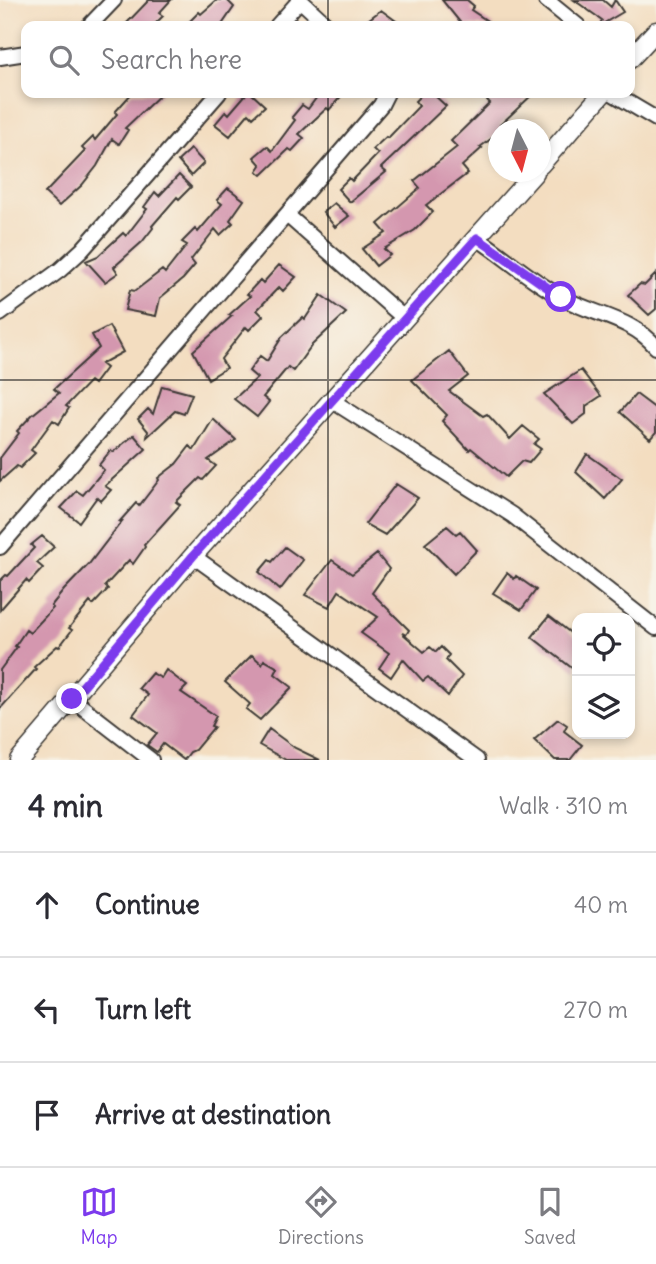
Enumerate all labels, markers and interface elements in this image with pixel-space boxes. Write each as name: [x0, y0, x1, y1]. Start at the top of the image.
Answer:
search box: [21, 21, 635, 98]
icon: search: [45, 41, 83, 79]
text: Search here: [101, 43, 242, 76]
north arrow: [488, 119, 551, 182]
route start: [545, 281, 576, 312]
map controls: [572, 613, 635, 739]
button: locate: [572, 613, 635, 676]
button: layers: [572, 676, 635, 739]
route end: [56, 683, 87, 714]
text: 4 min: [28, 787, 103, 825]
text: Walk · 310 m: [499, 791, 628, 820]
icon: ahead: [28, 886, 66, 924]
text: Continue: [95, 888, 200, 921]
text: 40 m: [574, 890, 628, 919]
icon: left: [28, 991, 66, 1029]
text: Turn left: [95, 993, 191, 1026]
text: 270 m: [563, 995, 628, 1024]
icon: arrive: [28, 1096, 66, 1134]
text: Arrive at destination: [95, 1098, 331, 1131]
tab: Map: [80, 1183, 118, 1249]
tab: Directions: [278, 1183, 364, 1249]
tab: Saved: [524, 1183, 576, 1249]

